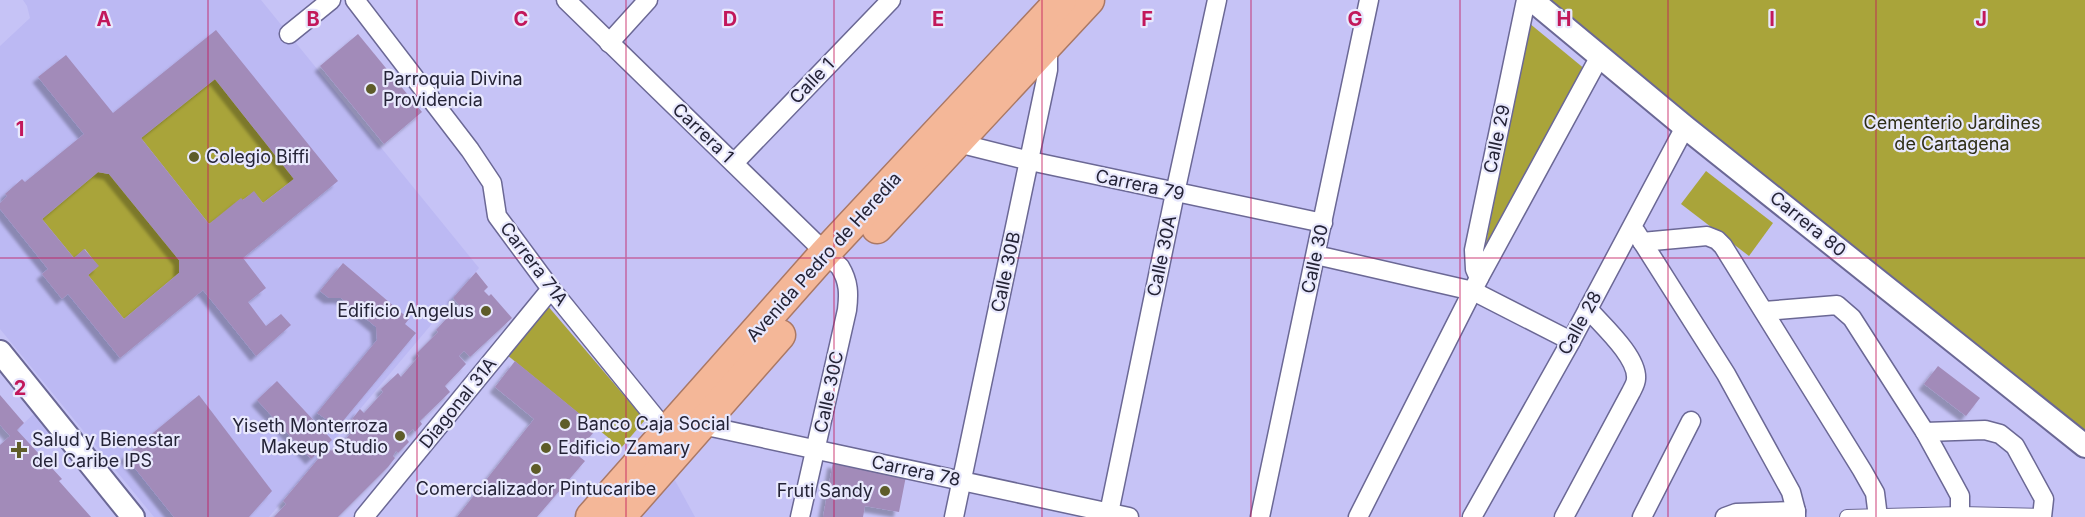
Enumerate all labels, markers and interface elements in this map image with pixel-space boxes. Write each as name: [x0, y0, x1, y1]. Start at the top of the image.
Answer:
text: A: [97, 7, 112, 31]
text: B: [306, 7, 320, 31]
text: C: [514, 7, 528, 31]
text: D: [723, 7, 737, 31]
text: E: [932, 7, 944, 31]
text: F: [1141, 7, 1153, 31]
text: G: [1347, 7, 1363, 31]
text: H: [1557, 7, 1571, 31]
text: I: [1769, 7, 1775, 31]
text: J: [1975, 7, 1987, 31]
street label: Calle 1: [785, 54, 838, 108]
place label: Parroquia Divina Providencia: [383, 68, 523, 110]
marker: Parroquia Divina Providencia: [364, 82, 378, 96]
street label: Carrera 1: [669, 98, 738, 167]
street label: Calle 29: [1479, 103, 1514, 175]
park label: Cementerio Jardines de Cartagena: [1864, 112, 2040, 154]
text: 1: [16, 117, 24, 141]
place label: Colegio Biffi: [206, 146, 309, 167]
marker: Colegio Biffi: [187, 150, 201, 164]
street label: Carrera 79: [1094, 165, 1187, 204]
street label: Avenida Pedro de Heredia: [742, 168, 905, 346]
street label: Carrera 80: [1766, 187, 1851, 261]
street label: Calle 30A: [1143, 213, 1180, 298]
street label: Carrera 71A: [496, 218, 573, 310]
street label: Calle 30: [1297, 222, 1332, 295]
street label: Calle 30B: [987, 230, 1024, 314]
street label: Calle 28: [1553, 287, 1606, 358]
place label: Edificio Angelus: [337, 300, 474, 321]
marker: Edificio Angelus: [479, 304, 493, 318]
street label: Calle 30C: [810, 349, 847, 435]
street label: Diagonal 31A: [415, 353, 500, 452]
text: 2: [14, 376, 26, 400]
place label: Banco Caja Social: [577, 413, 730, 434]
place label: Yiseth Monterroza Makeup Studio: [232, 415, 388, 457]
marker: Banco Caja Social: [558, 417, 572, 431]
place label: Salud y Bienestar del Caribe IPS: [32, 429, 180, 471]
marker: Yiseth Monterroza Makeup Studio: [393, 429, 407, 443]
place label: Edificio Zamary: [558, 437, 690, 458]
marker: Salud y Bienestar del Caribe IPS: [10, 441, 28, 459]
marker: Edificio Zamary: [539, 441, 553, 455]
street label: Carrera 78: [870, 451, 962, 490]
marker: Comercializador Pintucaribe: [529, 462, 543, 476]
place label: Comercializador Pintucaribe: [416, 478, 656, 499]
place label: Fruti Sandy: [777, 480, 873, 501]
marker: Fruti Sandy: [878, 484, 892, 498]

